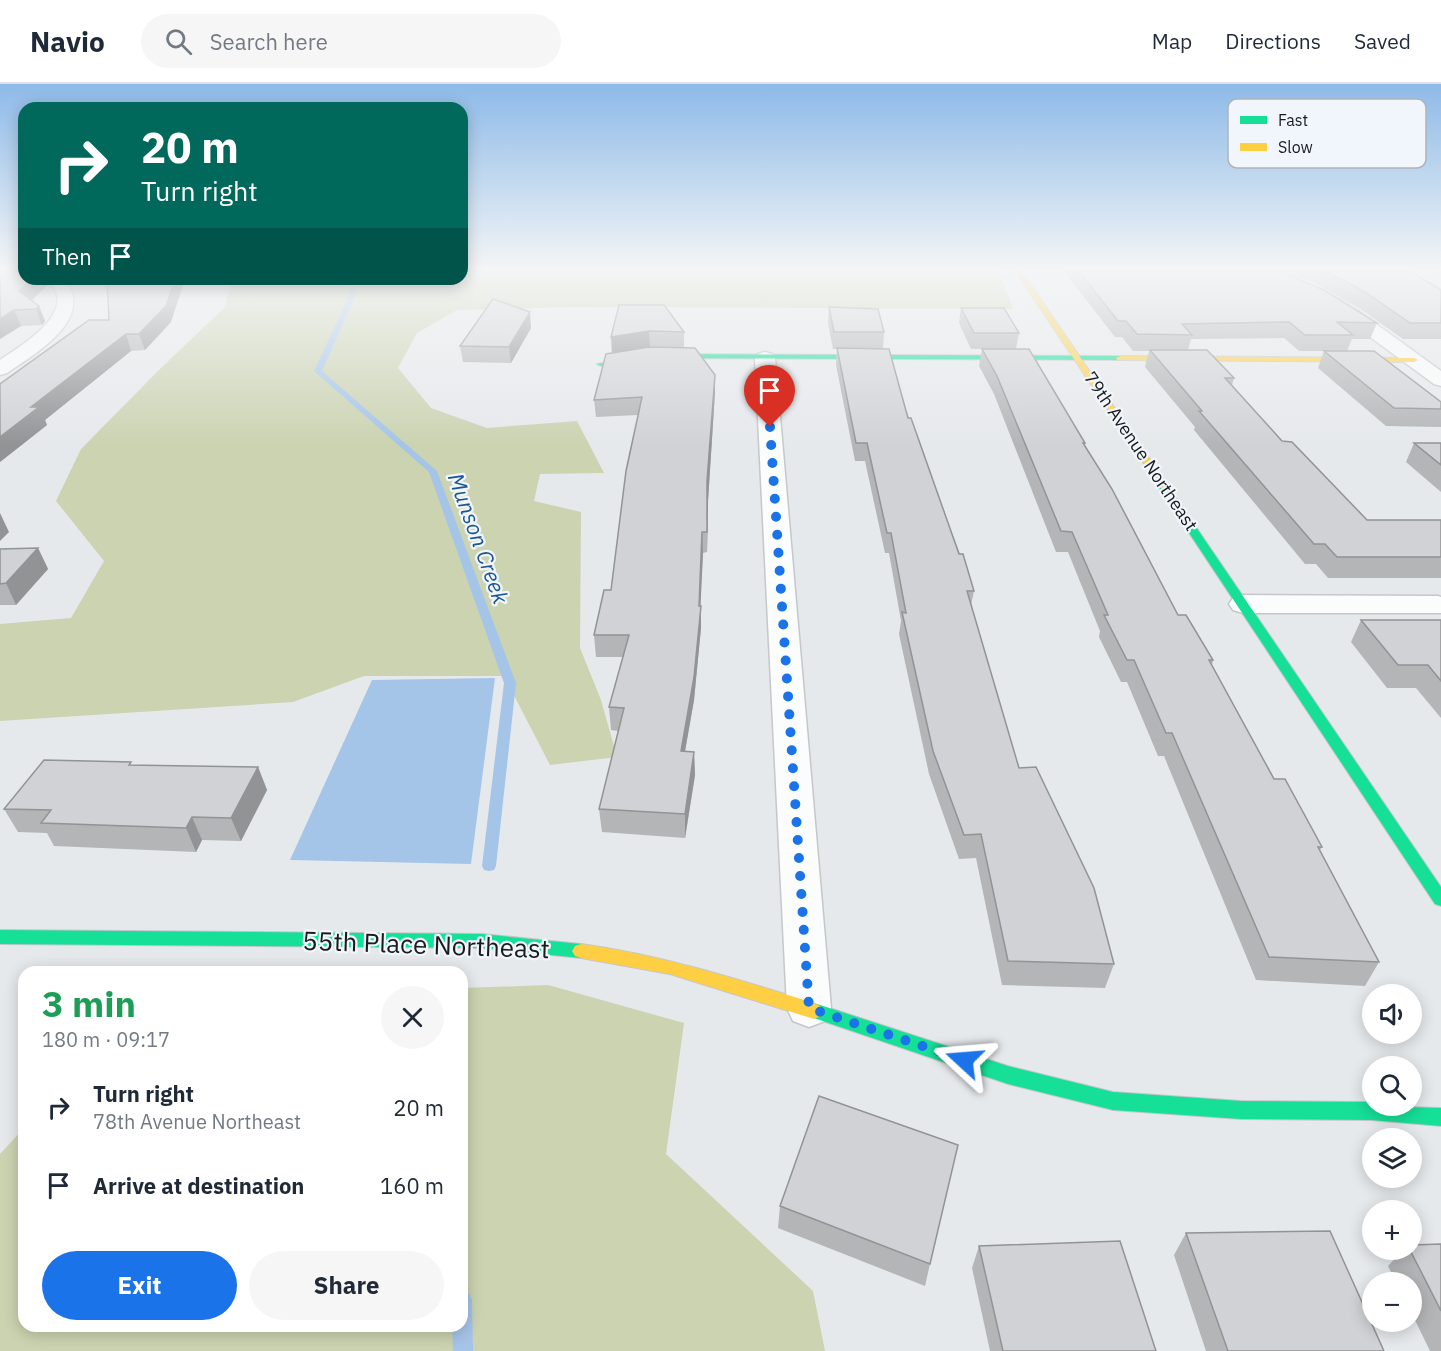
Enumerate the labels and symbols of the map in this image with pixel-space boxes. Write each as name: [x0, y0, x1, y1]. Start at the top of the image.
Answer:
legend: [1228, 99, 1426, 168]
text: Fast: [1278, 110, 1308, 130]
text: Slow: [1278, 137, 1313, 157]
pin: [744, 365, 795, 427]
street label: 79th Avenue Northeast: [1079, 367, 1203, 535]
water label: Munson Creek: [442, 469, 516, 608]
street label: 55th Place Northeast: [302, 923, 550, 965]
position arrow: [932, 1028, 996, 1092]

